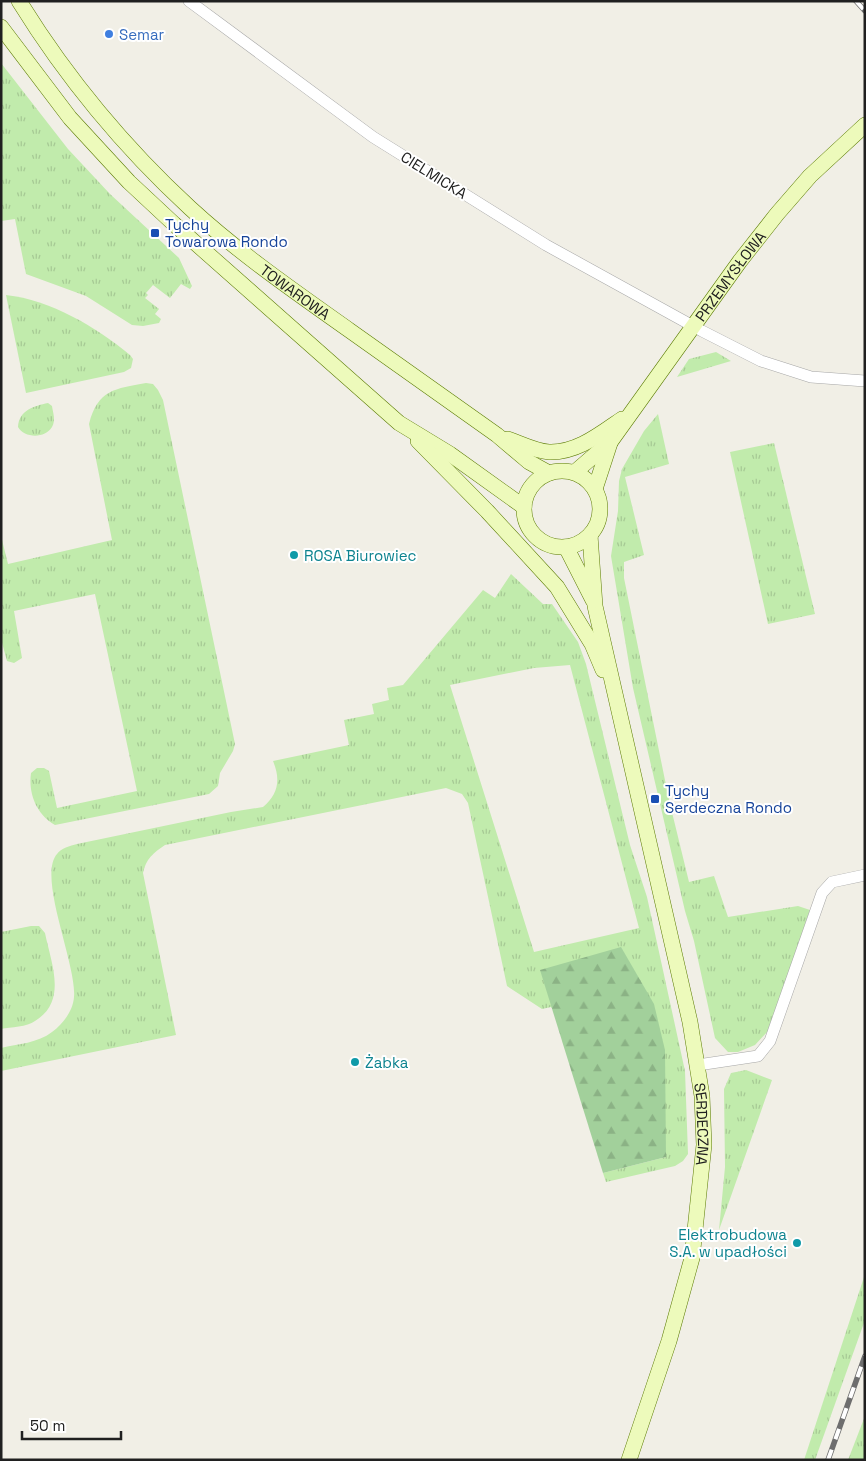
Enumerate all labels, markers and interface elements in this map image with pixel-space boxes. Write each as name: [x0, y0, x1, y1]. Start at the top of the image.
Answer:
place label: Semar: [119, 25, 165, 44]
marker: Semar: [103, 28, 115, 40]
street label: CIELMICKA: [397, 147, 471, 203]
place label: Tychy Towarowa Rondo: [165, 215, 288, 251]
marker: Tychy Towarowa Rondo: [149, 227, 161, 239]
street label: PRZEMYSŁOWA: [690, 227, 770, 325]
street label: TOWAROWA: [257, 260, 335, 324]
place label: ROSA Biurowiec: [304, 546, 417, 565]
marker: ROSA Biurowiec: [288, 549, 300, 561]
place label: Tychy Serdeczna Rondo: [665, 781, 792, 817]
marker: Tychy Serdeczna Rondo: [649, 793, 661, 805]
place label: Żabka: [365, 1053, 409, 1072]
marker: Żabka: [349, 1056, 361, 1068]
street label: SERDECZNA: [690, 1081, 714, 1167]
place label: Elektrobudowa S.A. w upadłości: [669, 1225, 787, 1261]
marker: Elektrobudowa S.A. w upadłości: [791, 1237, 803, 1249]
scale bar: [22, 1408, 121, 1440]
text: 50 m: [30, 1416, 65, 1435]

